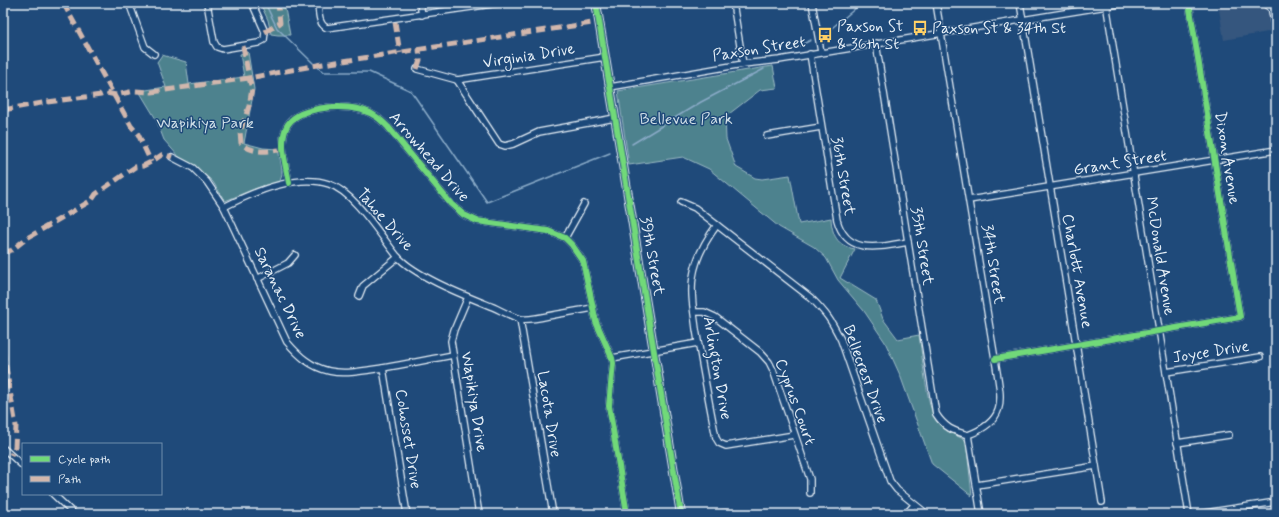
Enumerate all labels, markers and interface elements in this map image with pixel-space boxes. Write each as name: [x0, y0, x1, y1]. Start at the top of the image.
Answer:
place label: Paxson St & 36th St: [837, 16, 904, 55]
place label: Paxson St & 34th St: [932, 18, 1066, 39]
bus stop icon: Paxson St & 34th St: [911, 19, 929, 37]
bus stop icon: Paxson St & 36th St: [816, 26, 834, 44]
street label: Paxson Street: [711, 31, 807, 67]
street label: Virginia Drive: [482, 38, 577, 75]
street label: Arrowhead Drive: [384, 107, 474, 207]
park label: Bellevue Park: [639, 109, 733, 130]
street label: Dixon Avenue: [1209, 110, 1245, 206]
park label: Wapikiya Park: [156, 113, 254, 134]
street label: 36th Street: [826, 135, 860, 218]
street label: Grant Street: [1072, 145, 1168, 181]
street label: Tahoe Drive: [352, 184, 419, 256]
street label: McDonald Avenue: [1140, 195, 1180, 317]
street label: 35th Street: [905, 205, 939, 287]
street label: Charlott Avenue: [1057, 212, 1097, 330]
street label: 39th Street: [635, 215, 669, 298]
street label: 34th Street: [976, 223, 1010, 306]
street label: Saranac Drive: [249, 244, 311, 342]
street label: Arlington Drive: [697, 315, 736, 422]
street label: Bellecrest Drive: [838, 322, 892, 426]
street label: Joyce Drive: [1171, 336, 1251, 368]
street label: Wapikiya Drive: [456, 350, 492, 454]
street label: Cyprus Court: [770, 356, 820, 448]
street label: Lacota Drive: [532, 369, 566, 459]
street label: Cohosset Drive: [390, 388, 426, 490]
legend: [22, 443, 162, 495]
text: Cycle path: [58, 452, 110, 468]
text: Path: [58, 472, 81, 488]

